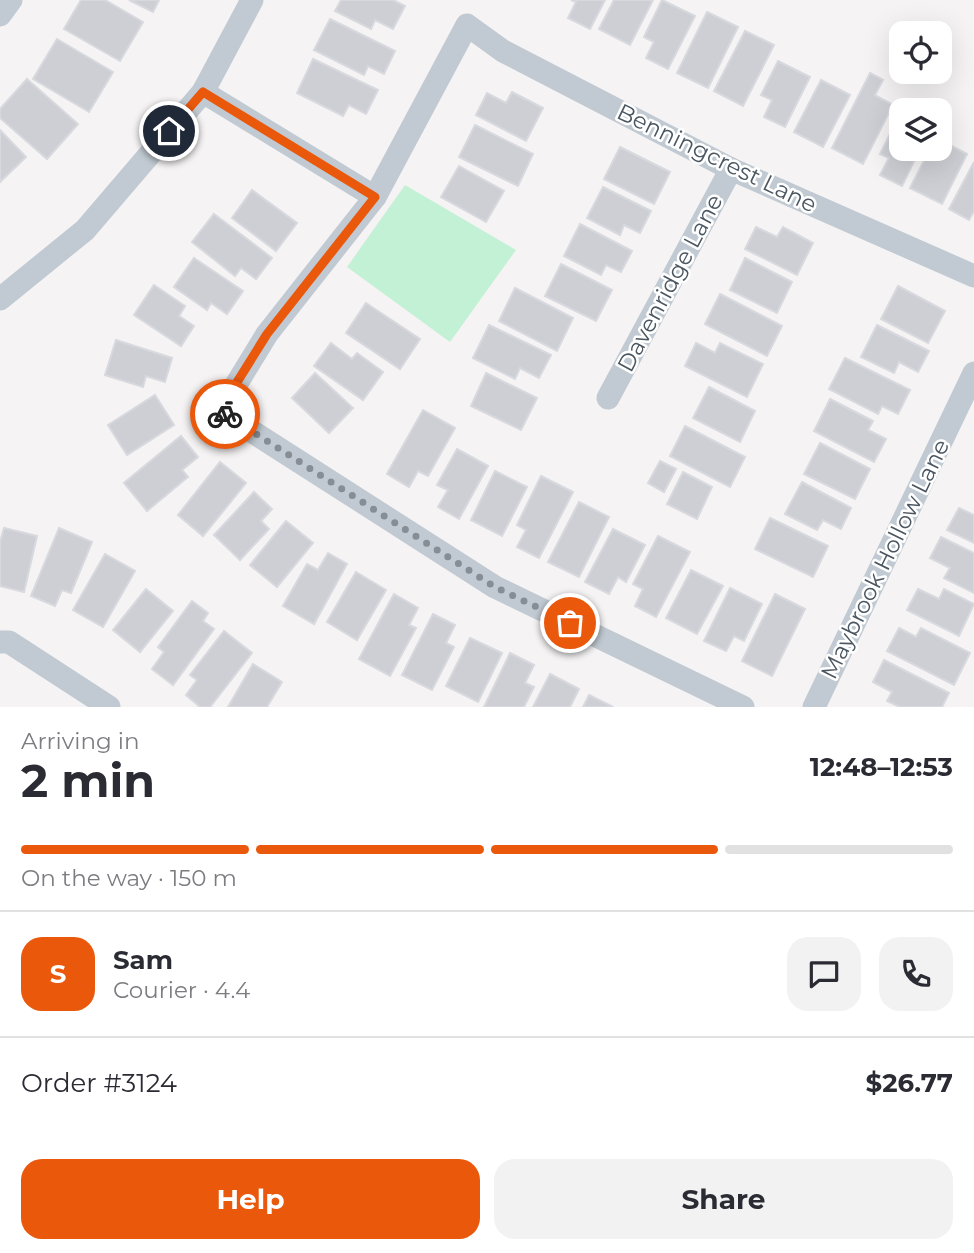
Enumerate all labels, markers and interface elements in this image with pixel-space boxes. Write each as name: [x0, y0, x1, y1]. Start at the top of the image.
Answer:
map controls: [889, 21, 952, 161]
button: locate: [889, 21, 952, 84]
street label: Benningcrest Lane: [613, 97, 821, 219]
button: layers: [889, 98, 952, 161]
pin: [139, 101, 199, 161]
icon: home: [150, 112, 188, 150]
street label: Davenridge Lane: [611, 189, 729, 377]
courier: [190, 379, 260, 449]
icon: bike: [206, 395, 244, 433]
street label: Maybrook Hollow Lane: [815, 435, 955, 683]
pin: [540, 593, 600, 653]
icon: bag: [551, 604, 589, 642]
text: Arriving in: [21, 727, 140, 755]
text: 12:48–12:53: [810, 751, 953, 783]
text: 2 min: [21, 752, 155, 809]
text: On the way · 150 m: [21, 864, 237, 892]
button: chat: [787, 937, 861, 1011]
button: phone: [879, 937, 953, 1011]
text: Sam: [113, 944, 173, 976]
text: S: [50, 958, 66, 990]
text: Courier · 4.4: [113, 976, 250, 1004]
text: Order #3124: [21, 1067, 177, 1099]
text: $26.77: [866, 1067, 953, 1099]
button: Help: [21, 1159, 480, 1239]
button: Share: [494, 1159, 953, 1239]

